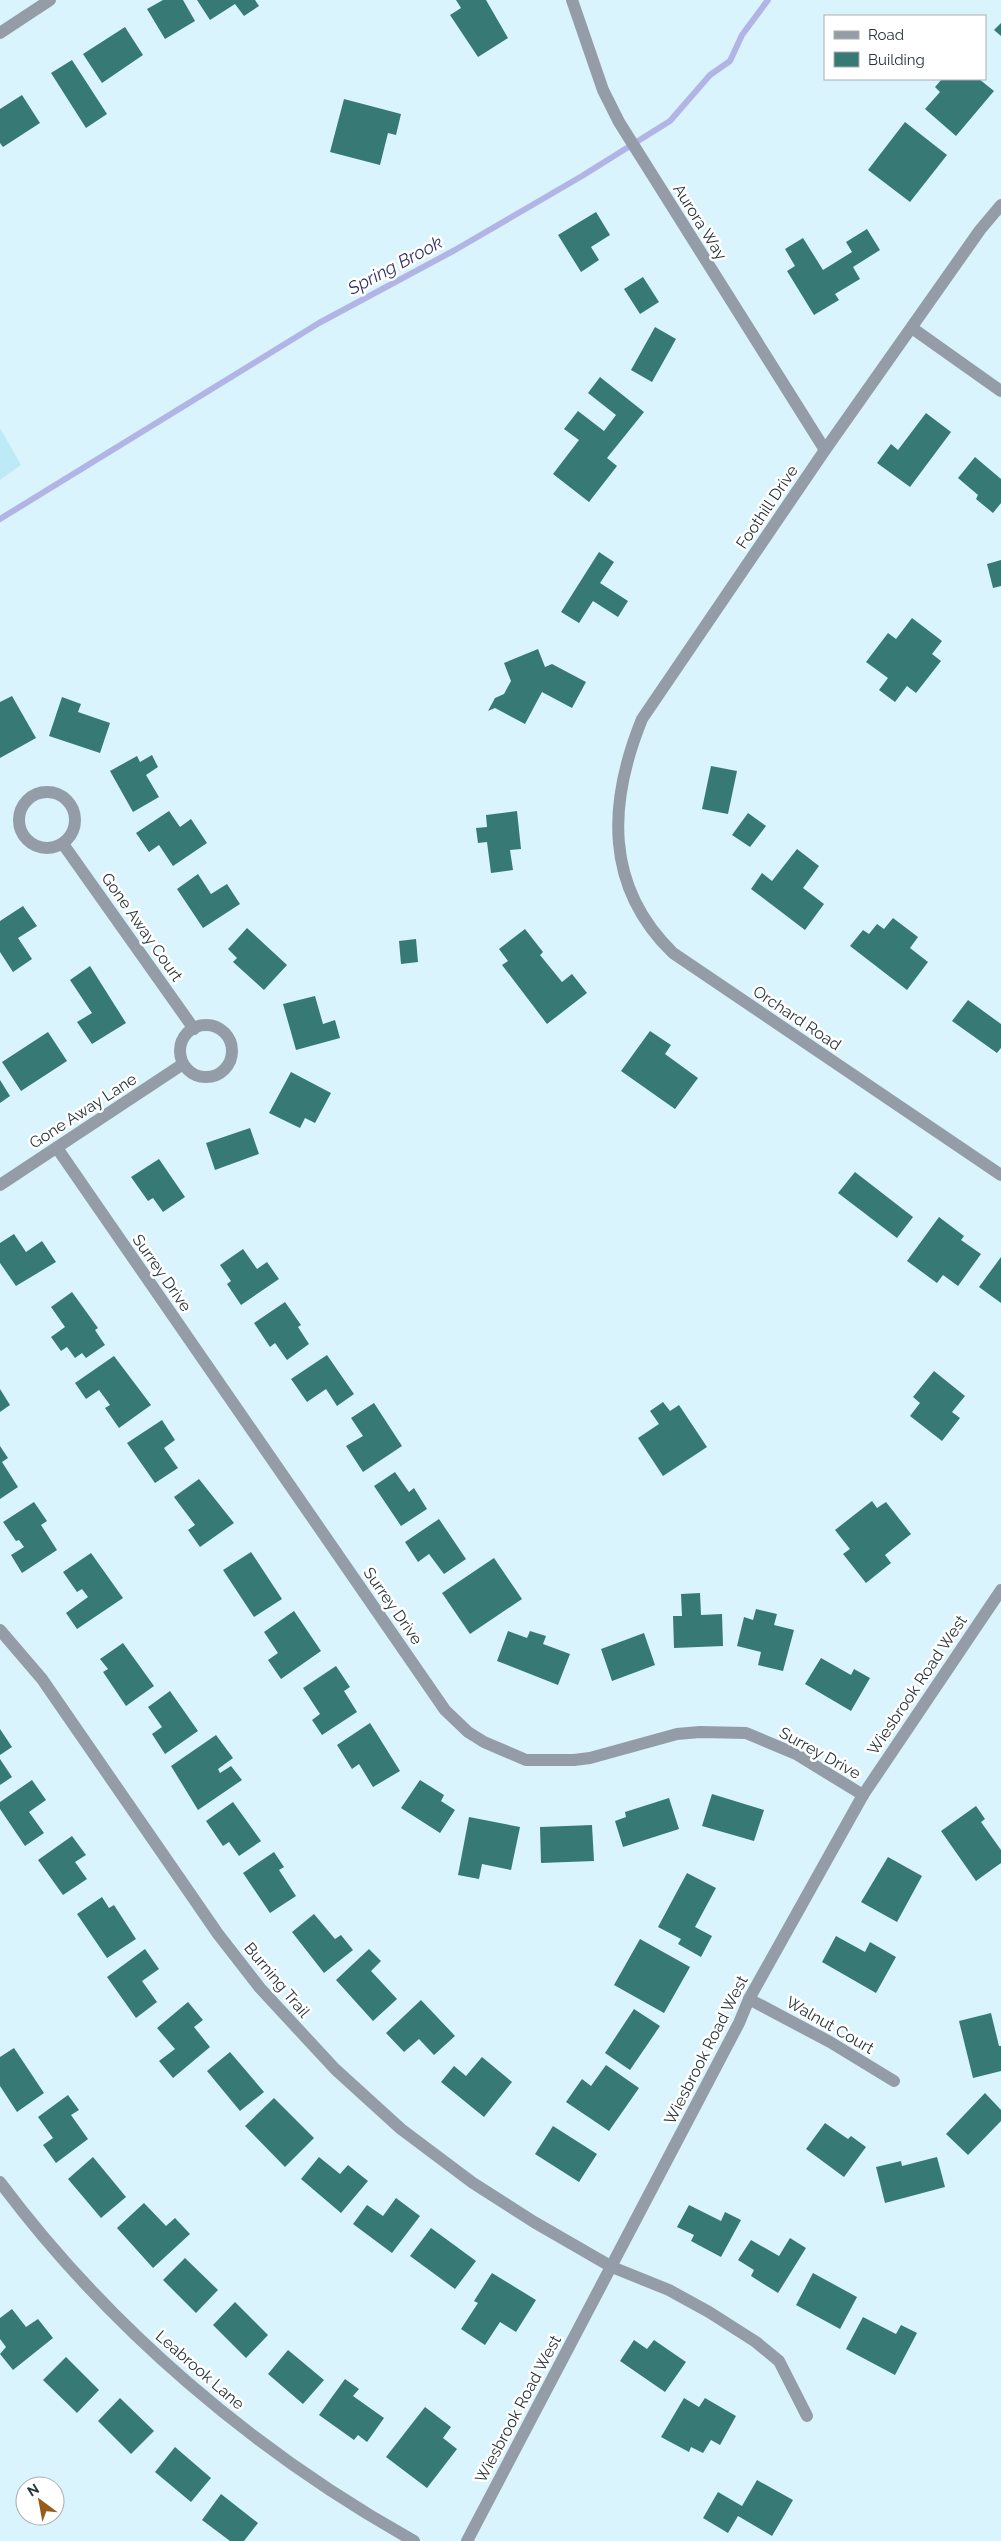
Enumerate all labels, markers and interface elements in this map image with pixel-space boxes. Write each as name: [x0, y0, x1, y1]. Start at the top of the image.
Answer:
legend: [824, 15, 986, 80]
text: Road: [868, 26, 904, 44]
text: Building: [868, 51, 925, 69]
street label: Aurora Way: [669, 181, 731, 264]
water label: Spring Brook: [343, 231, 446, 299]
street label: Foothill Drive: [732, 462, 802, 552]
street label: Gone Away Court: [97, 869, 187, 985]
street label: Orchard Road: [749, 982, 845, 1054]
street label: Gone Away Lane: [26, 1069, 140, 1153]
street label: Surrey Drive: [128, 1231, 196, 1315]
street label: Surrey Drive: [359, 1564, 427, 1648]
street label: Wiesbrook Road West: [863, 1611, 971, 1758]
street label: Surrey Drive: [776, 1723, 864, 1783]
street label: Burning Trail: [240, 1939, 314, 2022]
street label: Wiesbrook Road West: [660, 1972, 752, 2127]
street label: Walnut Court: [783, 1992, 878, 2058]
street label: Leabrook Lane: [152, 2326, 248, 2414]
street label: Wiesbrook Road West: [471, 2331, 565, 2486]
north arrow: [15, 2476, 65, 2526]
text: N: [24, 2480, 42, 2500]

